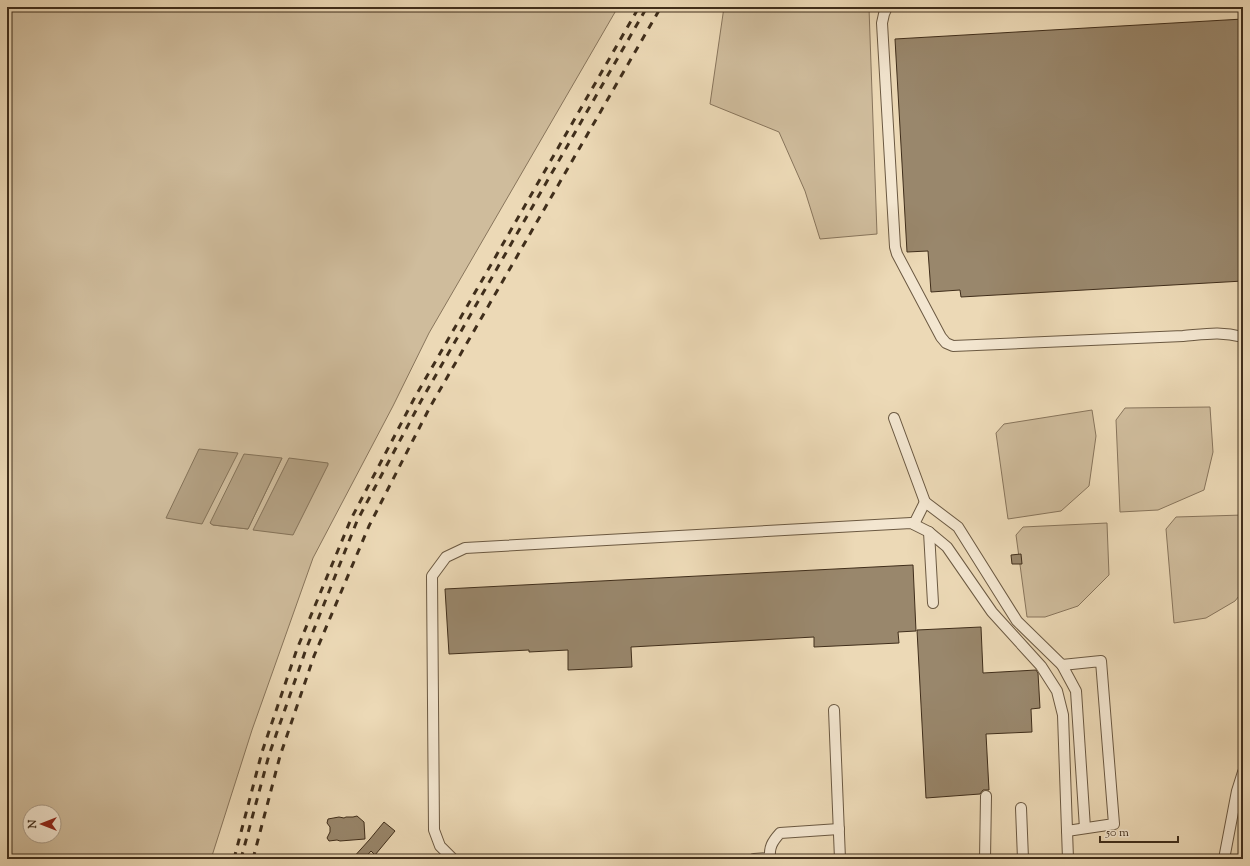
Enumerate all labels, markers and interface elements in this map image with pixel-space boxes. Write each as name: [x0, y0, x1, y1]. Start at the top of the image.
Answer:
north arrow: [22, 804, 62, 844]
scale bar: [1100, 818, 1178, 844]
text: N: [25, 819, 41, 829]
text: 50 m: [1105, 824, 1129, 842]

